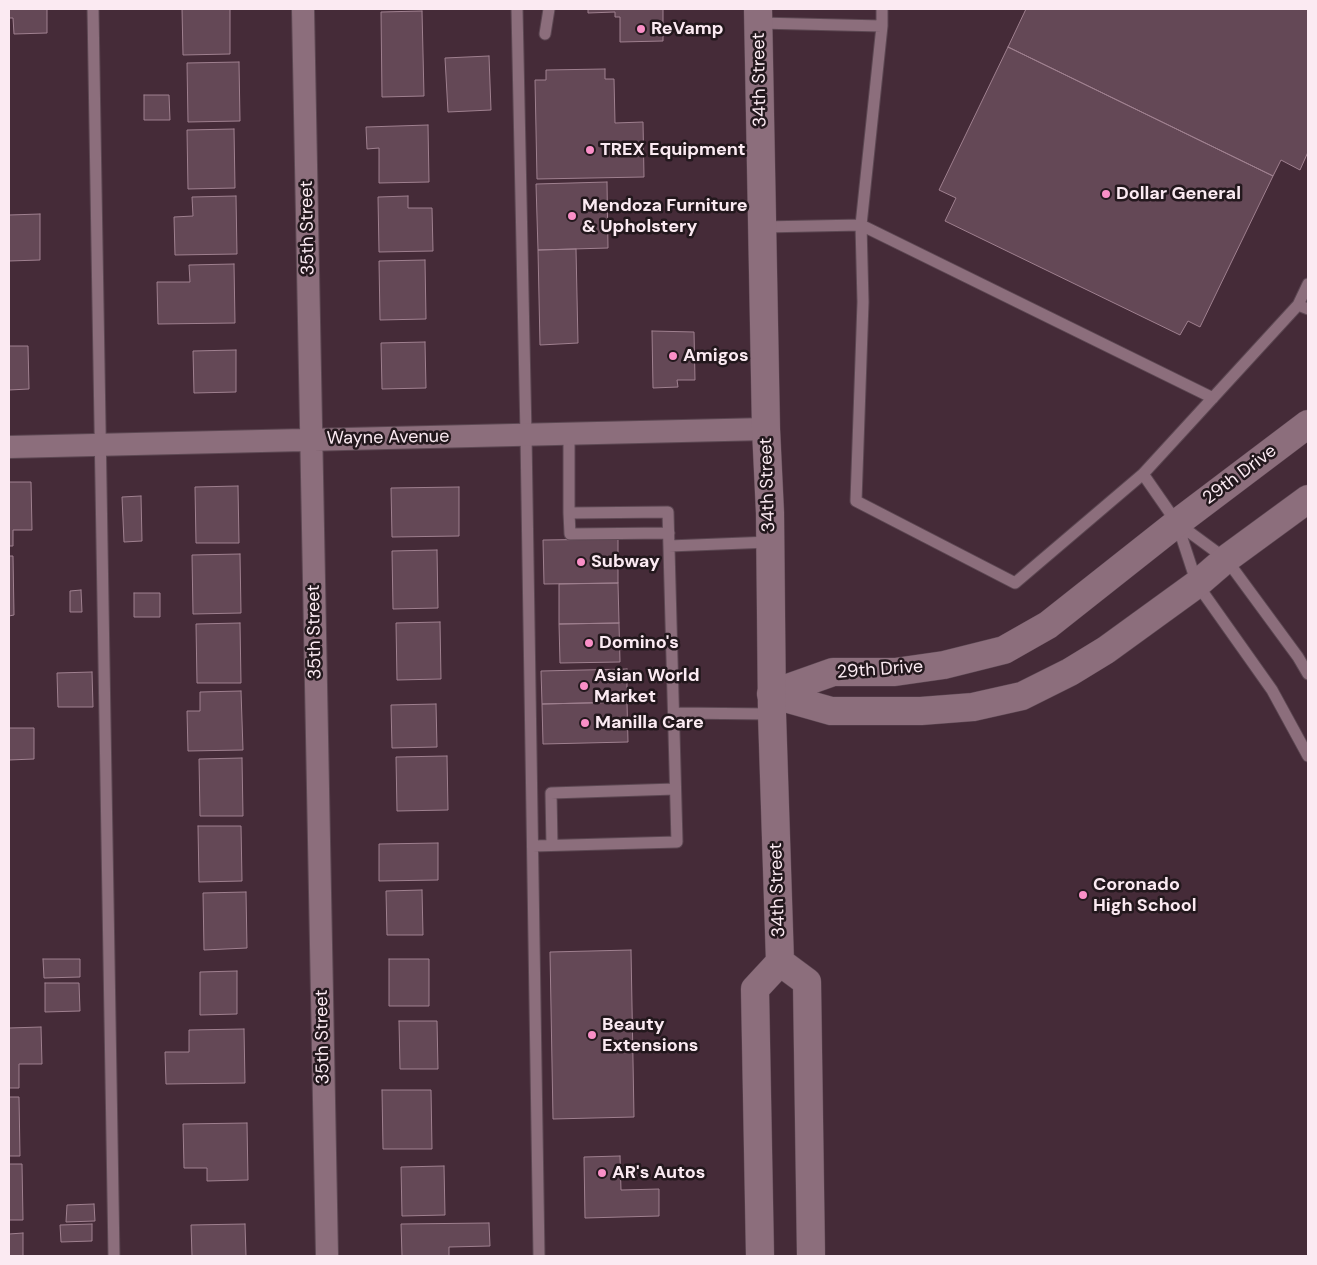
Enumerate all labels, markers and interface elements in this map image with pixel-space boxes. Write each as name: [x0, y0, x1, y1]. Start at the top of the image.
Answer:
place label: ReVamp: [651, 18, 723, 40]
marker: ReVamp: [635, 23, 647, 35]
street label: 34th Street: [748, 32, 772, 128]
place label: TREX Equipment: [600, 139, 746, 161]
marker: TREX Equipment: [584, 144, 596, 156]
street label: 35th Street: [296, 180, 320, 276]
place label: Dollar General: [1116, 183, 1241, 205]
marker: Dollar General: [1100, 188, 1112, 200]
place label: Mendoza Furniture & Upholstery: [582, 195, 748, 238]
marker: Mendoza Furniture & Upholstery: [566, 210, 578, 222]
place label: Amigos: [683, 345, 749, 367]
marker: Amigos: [667, 350, 679, 362]
street label: Wayne Avenue: [327, 426, 449, 450]
street label: 34th Street: [756, 437, 780, 533]
street label: 29th Drive: [1199, 440, 1281, 510]
place label: Subway: [591, 551, 660, 573]
marker: Subway: [575, 556, 587, 568]
street label: 35th Street: [303, 584, 327, 680]
place label: Domino's: [599, 632, 679, 654]
marker: Domino's: [583, 637, 595, 649]
street label: 29th Drive: [836, 656, 924, 684]
place label: Asian World Market: [594, 665, 699, 708]
marker: Asian World Market: [578, 680, 590, 692]
place label: Manilla Care: [595, 712, 704, 734]
marker: Manilla Care: [579, 717, 591, 729]
street label: 34th Street: [766, 842, 790, 938]
place label: Coronado High School: [1093, 874, 1197, 916]
marker: Coronado High School: [1077, 889, 1089, 901]
street label: 35th Street: [311, 989, 335, 1085]
place label: Beauty Extensions: [602, 1014, 698, 1056]
marker: Beauty Extensions: [586, 1029, 598, 1041]
place label: AR's Autos: [612, 1162, 705, 1184]
marker: AR's Autos: [596, 1167, 608, 1179]

